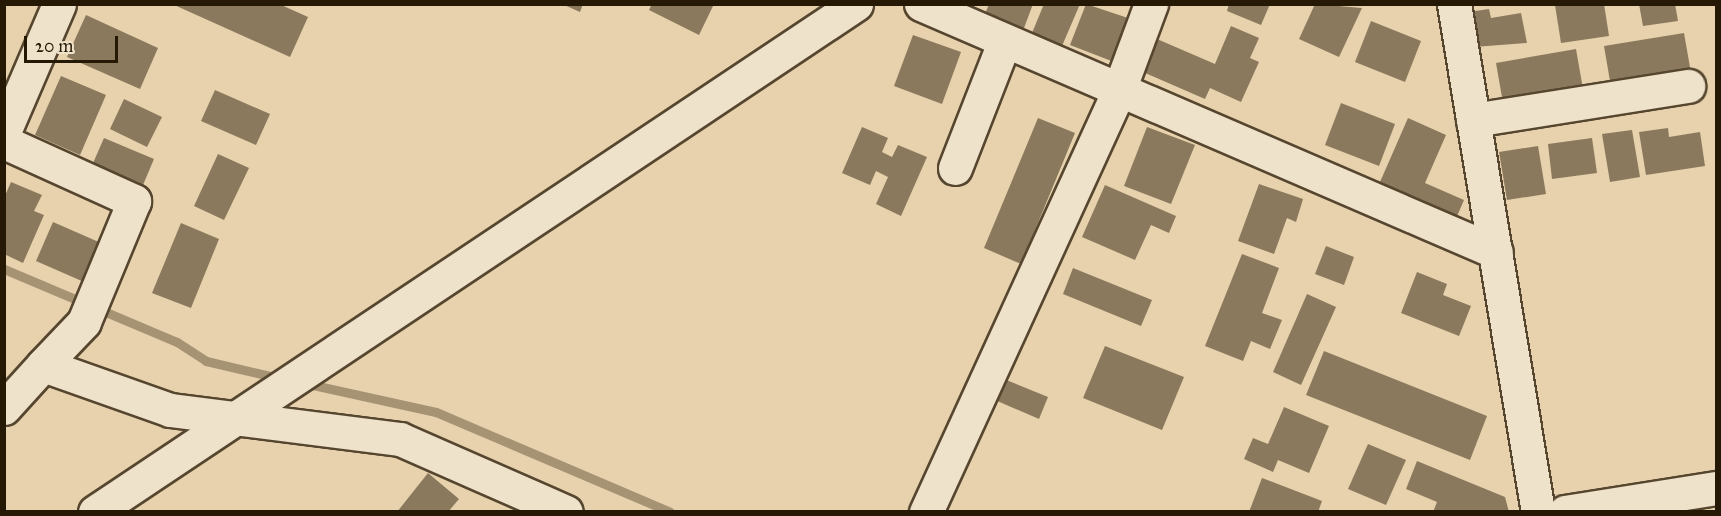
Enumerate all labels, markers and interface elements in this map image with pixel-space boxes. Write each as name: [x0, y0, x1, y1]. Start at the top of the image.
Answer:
scale bar: [27, 24, 122, 62]
text: 20 m: [35, 35, 73, 57]

